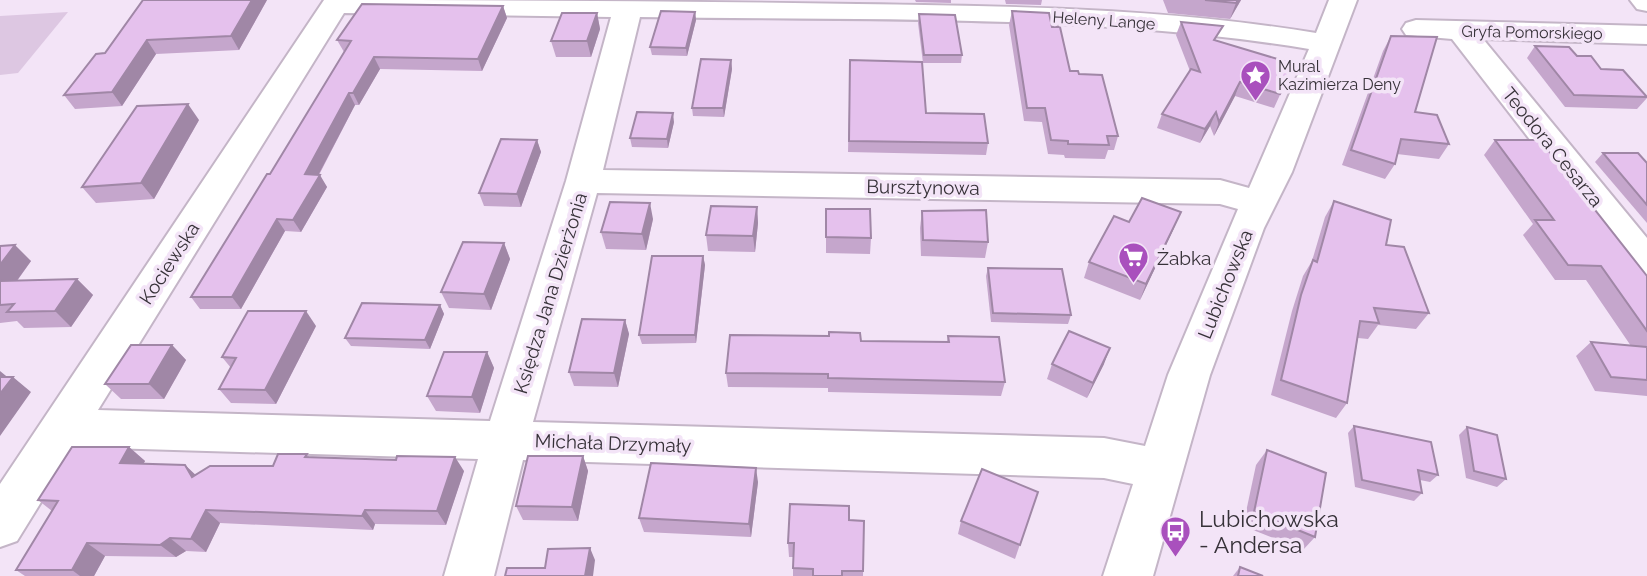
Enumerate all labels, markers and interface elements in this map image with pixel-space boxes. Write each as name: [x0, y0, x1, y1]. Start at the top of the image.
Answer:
street label: Heleny Lange: [1052, 7, 1156, 34]
street label: Gryfa Pomorskiego: [1461, 22, 1603, 43]
place label: Mural Kazimierza Deny: [1278, 57, 1401, 94]
place icon: Mural Kazimierza Deny: [1238, 58, 1272, 102]
street label: Teodora Cesarza: [1498, 83, 1608, 211]
street label: Bursztynowa: [866, 175, 980, 199]
street label: Księdza Jana Dzierżonia: [509, 190, 591, 396]
street label: Kociewska: [134, 218, 204, 308]
street label: Lubichowska: [1193, 226, 1257, 342]
supermarket icon: Żabka: [1117, 241, 1151, 285]
place label: Żabka: [1157, 247, 1211, 269]
street label: Michała Drzymały: [534, 429, 692, 457]
place label: Lubichowska - Andersa: [1199, 505, 1339, 558]
bus stop icon: Lubichowska - Andersa: [1159, 515, 1193, 559]

